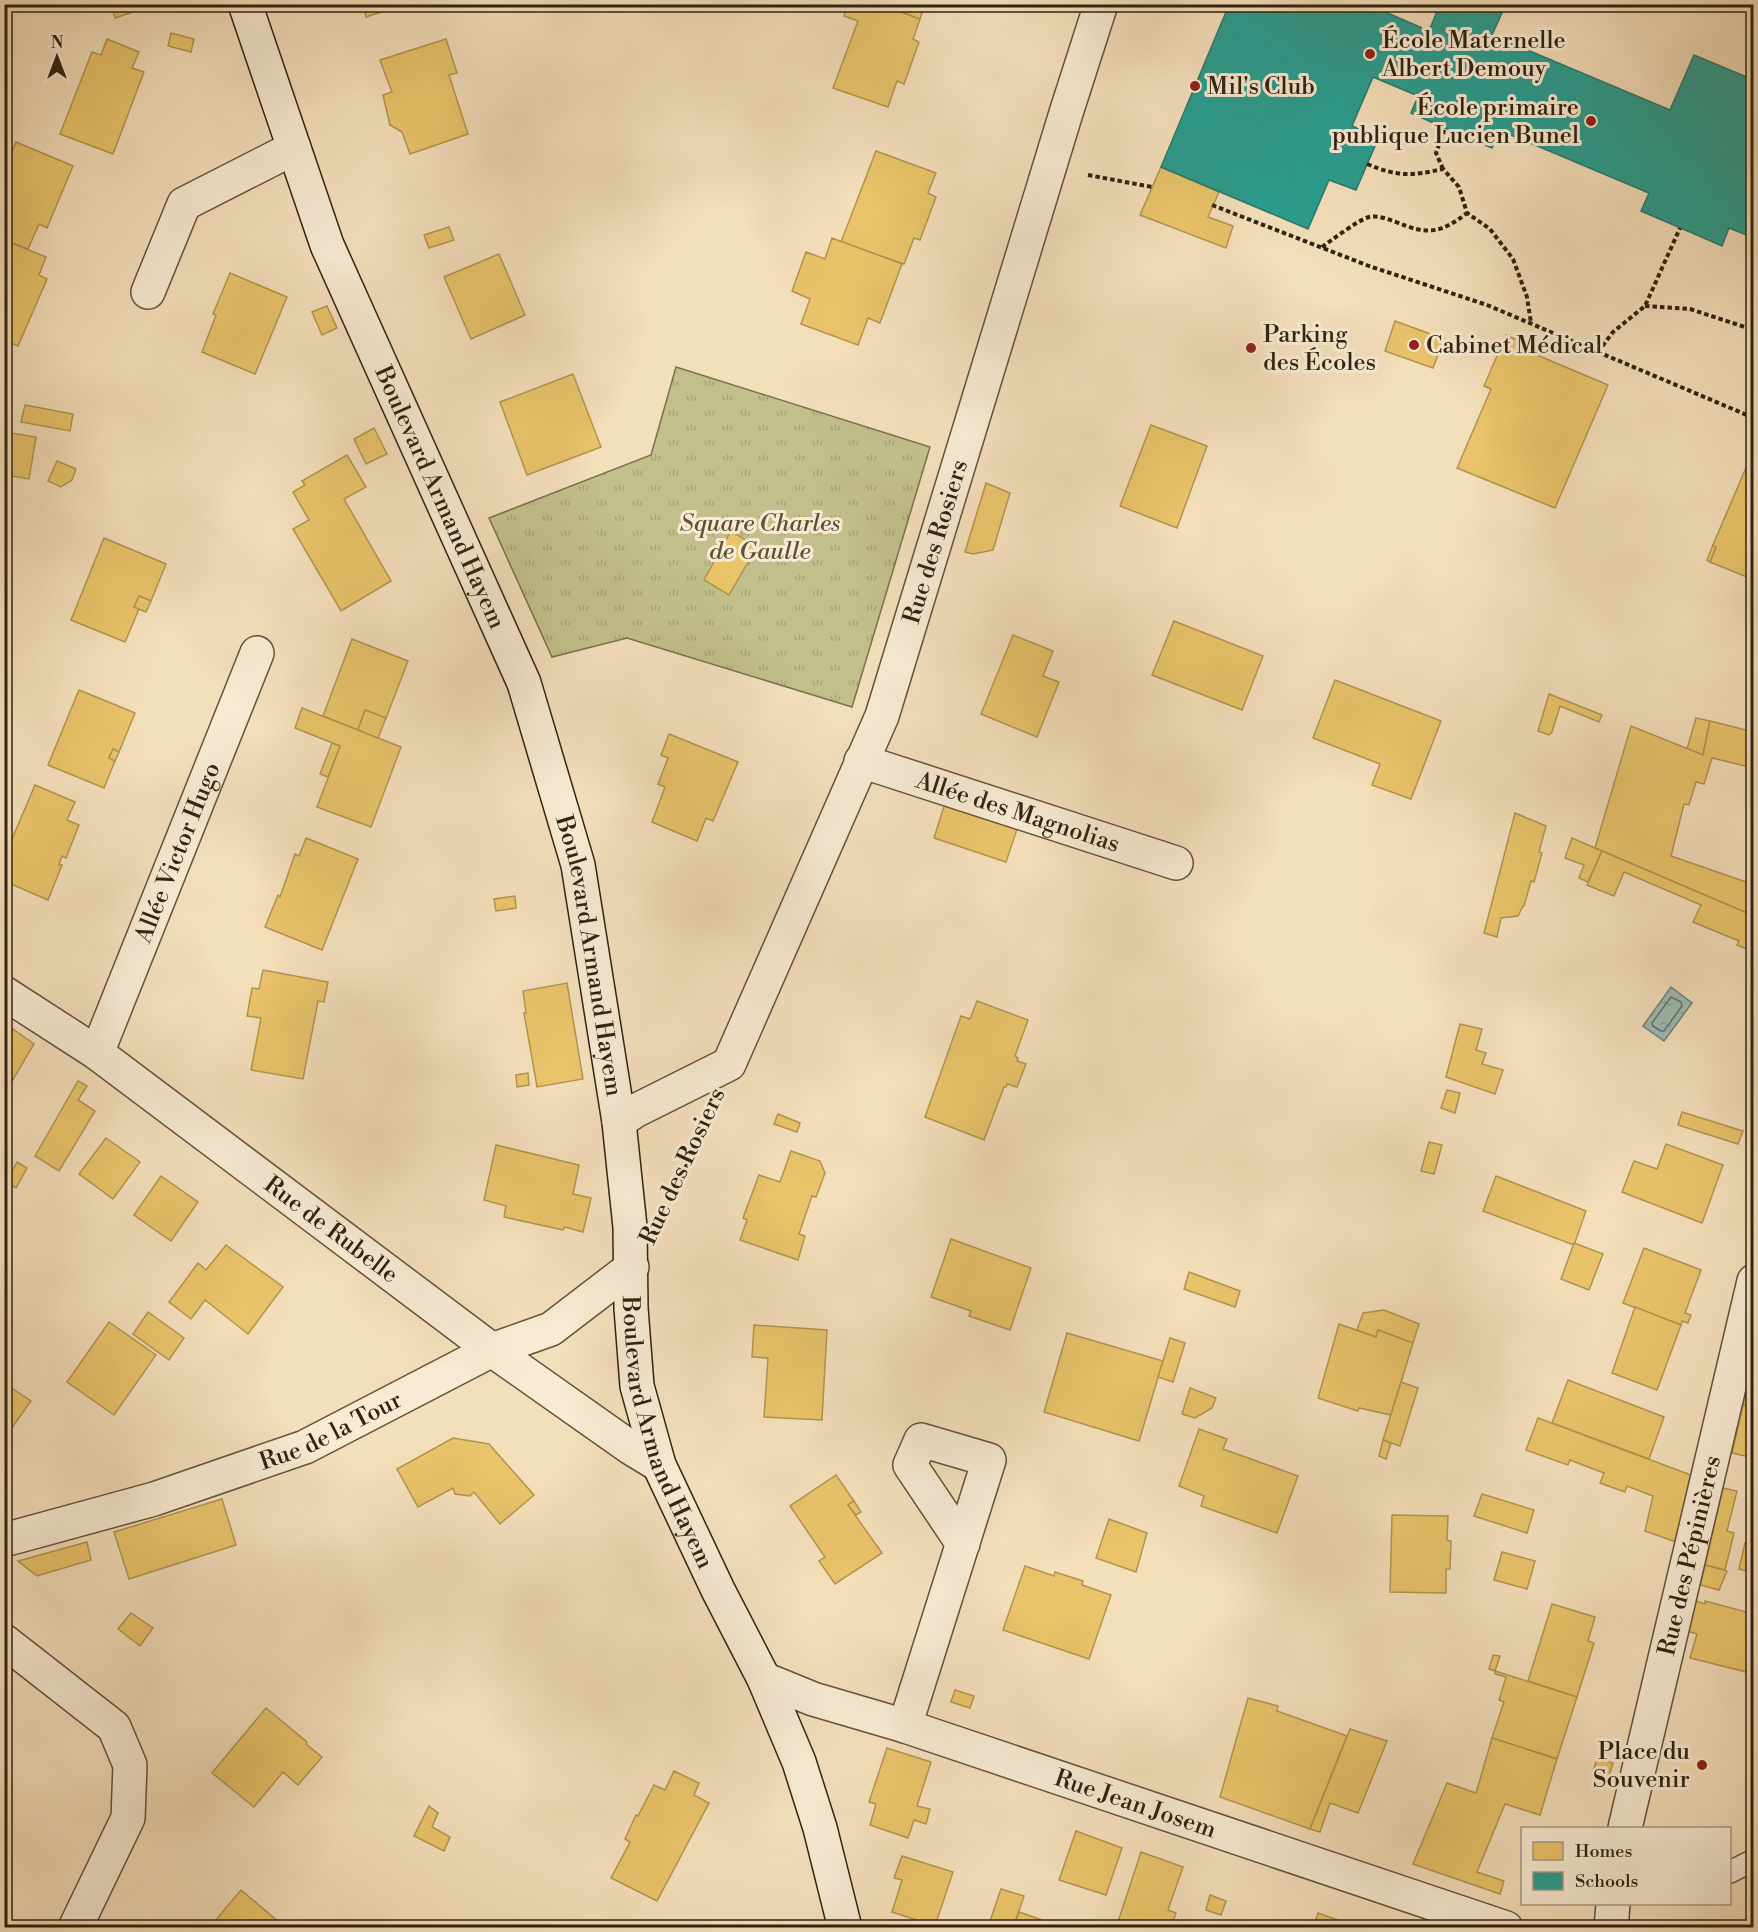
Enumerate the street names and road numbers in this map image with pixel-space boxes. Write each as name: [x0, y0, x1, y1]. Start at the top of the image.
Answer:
street label: Boulevard Armand Hayem: [367, 360, 512, 634]
street label: Rue des Rosiers: [897, 456, 975, 628]
street label: Allée Victor Hugo: [128, 758, 228, 948]
street label: Allée des Magnolias: [911, 765, 1123, 860]
street label: Boulevard Armand Hayem: [548, 811, 629, 1098]
street label: Rue des Rosiers: [633, 1083, 732, 1250]
street label: Rue de Rubelle: [258, 1170, 404, 1290]
street label: Boulevard Armand Hayem: [615, 1295, 720, 1574]
street label: Rue de la Tour: [256, 1385, 407, 1478]
street label: Rue des Pépinières: [1652, 1453, 1728, 1659]
street label: Rue Jean Josem: [1050, 1763, 1220, 1846]

